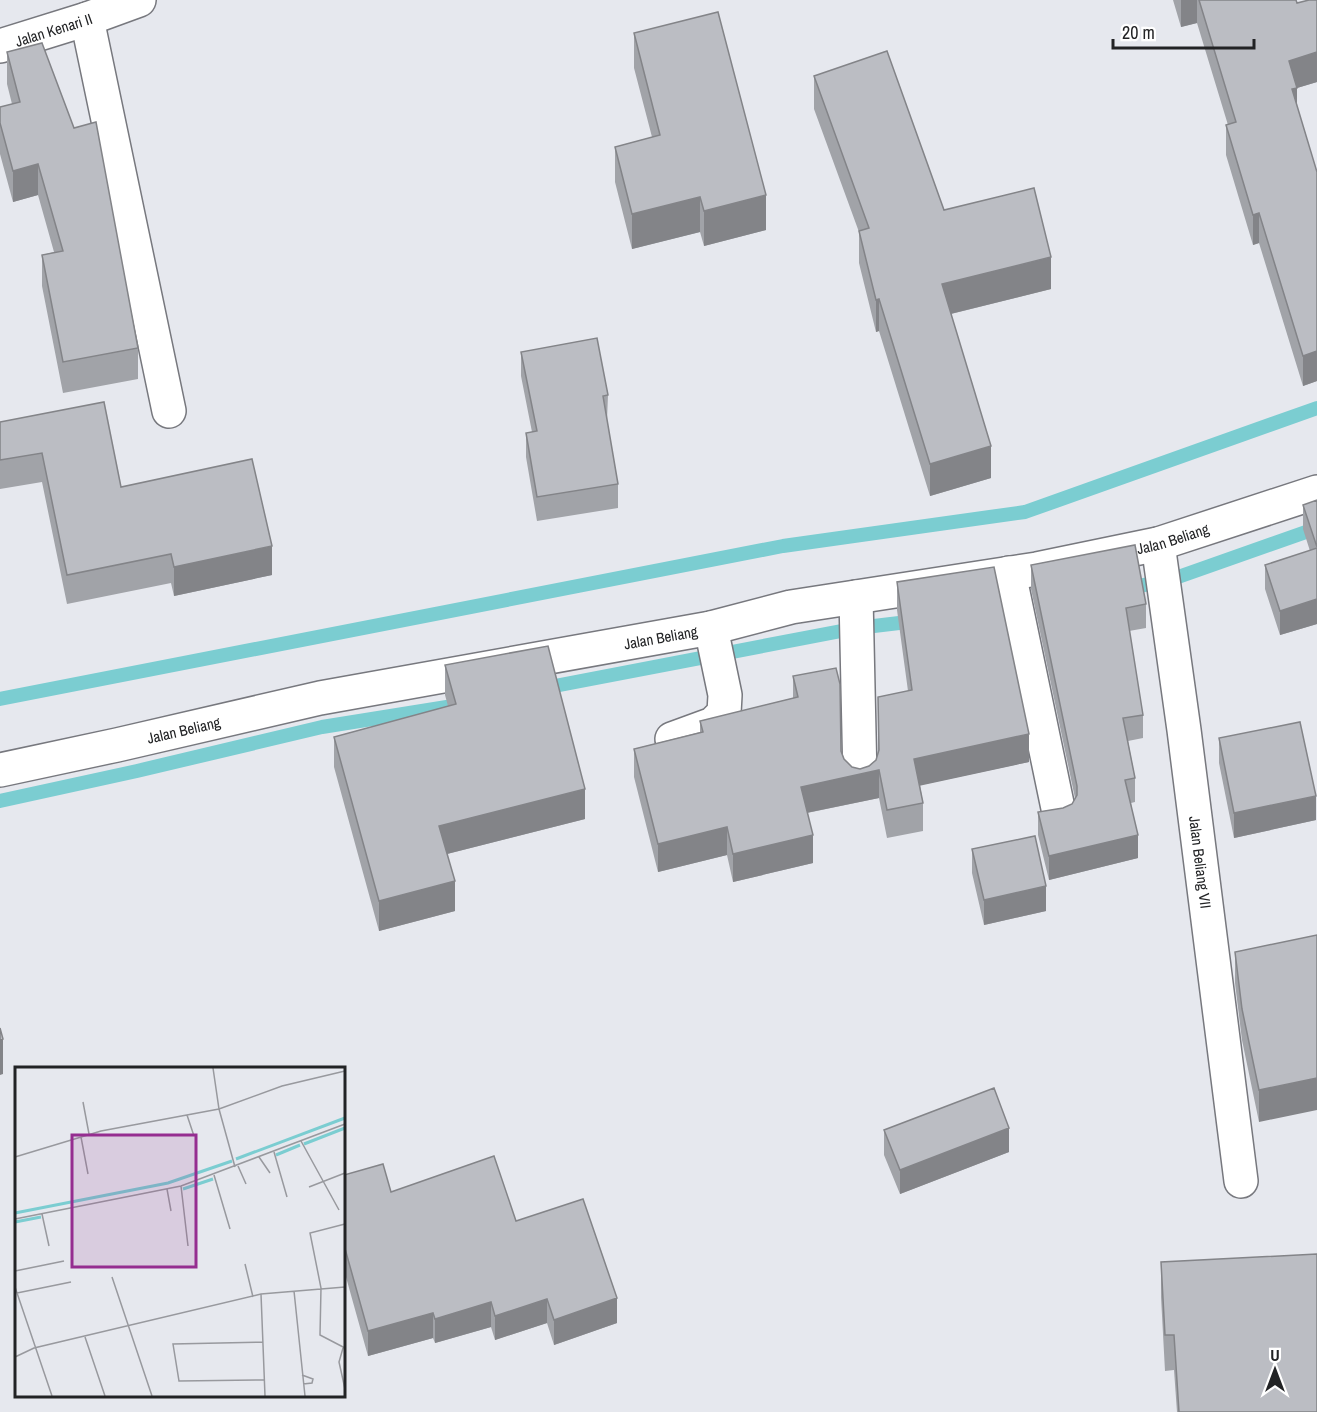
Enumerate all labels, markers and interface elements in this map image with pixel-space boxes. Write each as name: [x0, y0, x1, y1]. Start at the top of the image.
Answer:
street label: Jalan Kenari II: [12, 8, 95, 51]
scale bar: [1113, 12, 1254, 50]
text: 20 m: [1122, 20, 1155, 45]
street label: Jalan Beliang: [1135, 518, 1212, 559]
street label: Jalan Beliang: [622, 620, 699, 654]
street label: Jalan Beliang: [145, 711, 222, 748]
street label: Jalan Beliang VII: [1184, 815, 1217, 910]
inset map: [15, 1067, 345, 1397]
north arrow: [1245, 1340, 1305, 1400]
text: U: [1270, 1344, 1280, 1366]

